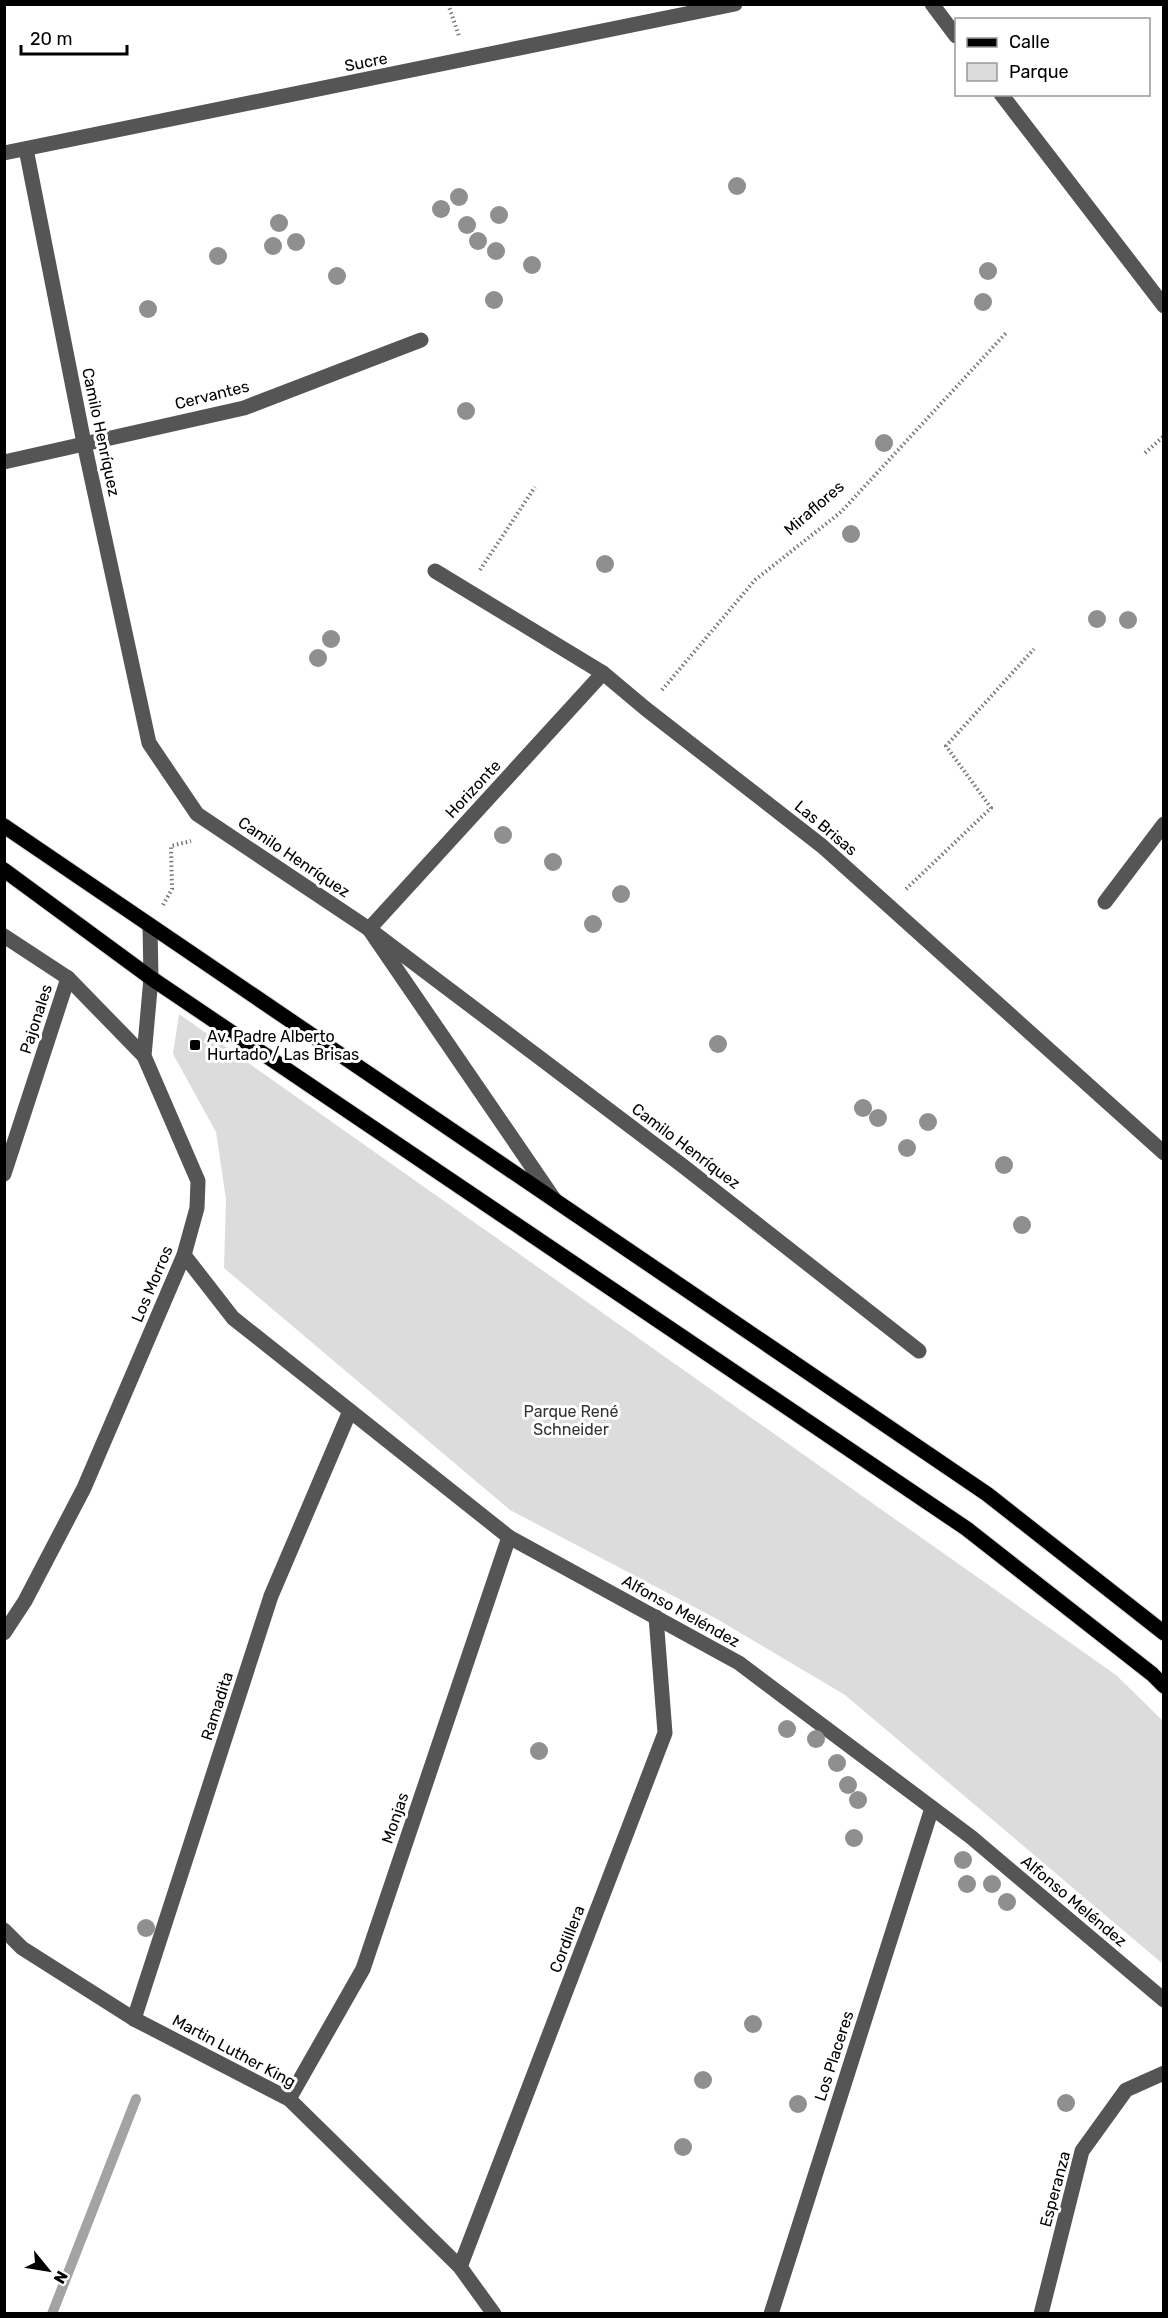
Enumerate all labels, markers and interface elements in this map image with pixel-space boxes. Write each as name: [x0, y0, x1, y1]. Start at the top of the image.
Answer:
scale bar: [21, 18, 128, 56]
legend: [955, 18, 1150, 96]
text: 20 m: [30, 28, 72, 50]
text: Calle: [1009, 31, 1050, 53]
street label: Sucre: [343, 49, 389, 75]
text: Parque: [1009, 61, 1069, 83]
street label: Camilo Henríquez: [78, 366, 124, 498]
street label: Cervantes: [173, 377, 251, 413]
street label: Miraflores: [780, 477, 848, 539]
street label: Horizonte: [441, 756, 505, 822]
street label: Las Brisas: [791, 796, 861, 860]
street label: Camilo Henríquez: [234, 813, 354, 901]
street label: Pajonales: [16, 982, 56, 1056]
place label: Av. Padre Alberto Hurtado / Las Brisas: [207, 1027, 359, 1064]
marker: Av. Padre Alberto Hurtado / Las Brisas: [188, 1038, 202, 1052]
street label: Camilo Henríquez: [628, 1099, 744, 1193]
street label: Los Morros: [127, 1243, 177, 1325]
park label: Parque René Schneider: [524, 1402, 618, 1439]
street label: Alfonso Meléndez: [619, 1571, 743, 1651]
street label: Ramadita: [197, 1669, 237, 1743]
street label: Monjas: [377, 1790, 413, 1846]
street label: Alfonso Meléndez: [1017, 1851, 1131, 1951]
street label: Cordillera: [545, 1903, 589, 1975]
street label: Los Placeres: [810, 2008, 858, 2104]
street label: Martin Luther King: [169, 2010, 299, 2092]
street label: Esperanza: [1036, 2149, 1074, 2229]
north arrow: [18, 2240, 78, 2300]
text: N: [49, 2268, 72, 2287]

